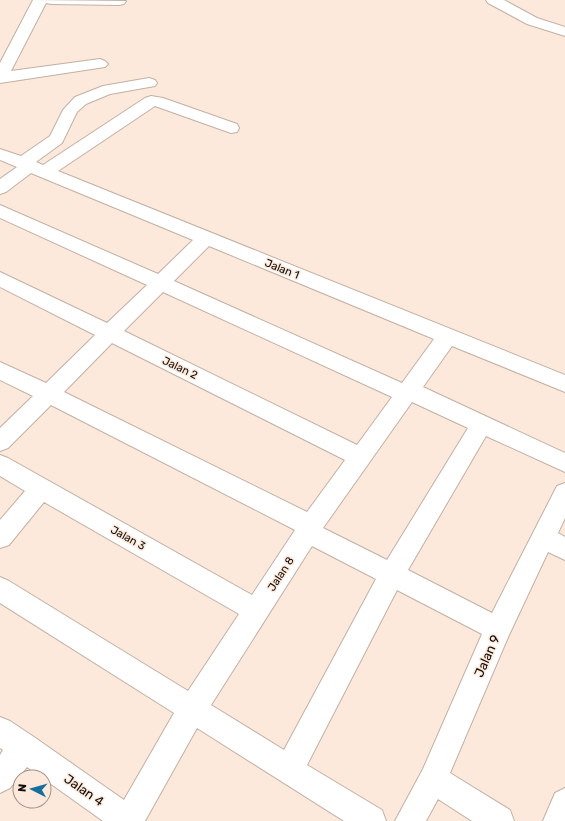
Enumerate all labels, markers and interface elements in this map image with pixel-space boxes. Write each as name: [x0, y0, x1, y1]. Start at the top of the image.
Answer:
street label: Jalan 1: [263, 256, 301, 282]
street label: Jalan 2: [160, 354, 200, 382]
street label: Jalan 3: [108, 523, 148, 553]
street label: Jalan 8: [265, 554, 297, 594]
street label: Jalan 9: [471, 632, 503, 679]
north arrow: [12, 769, 52, 809]
street label: Jalan 4: [61, 771, 107, 809]
text: N: [16, 783, 29, 793]

